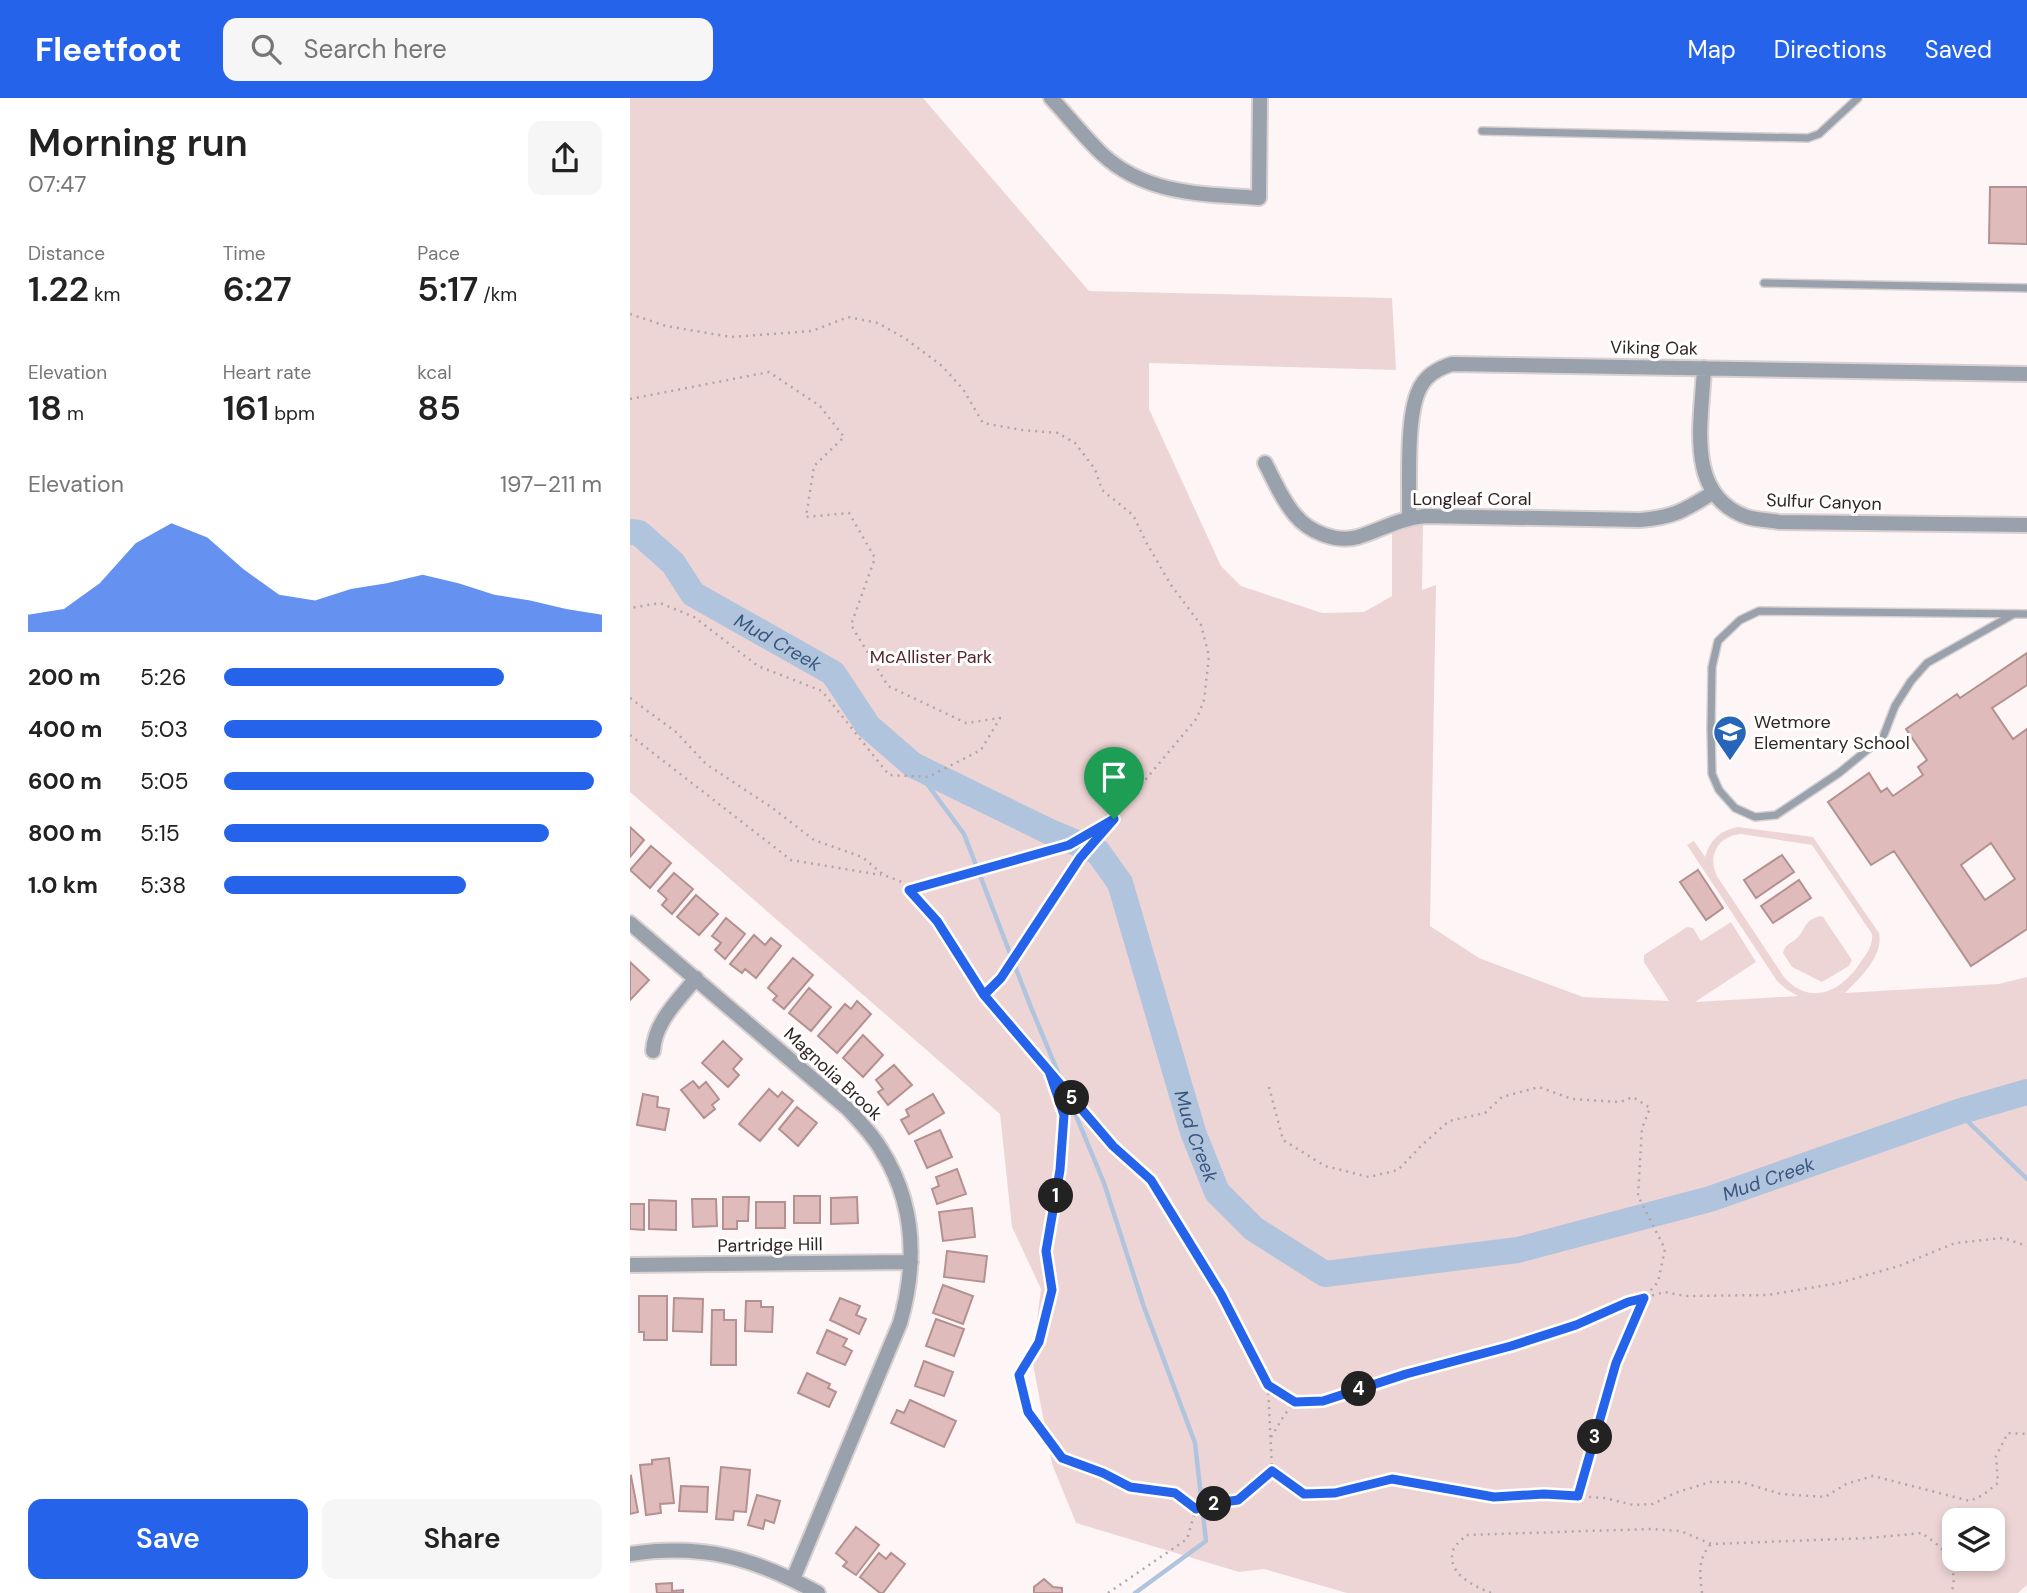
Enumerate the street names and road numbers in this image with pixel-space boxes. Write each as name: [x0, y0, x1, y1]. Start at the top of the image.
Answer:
street label: Viking Oak: [1610, 335, 1698, 361]
street label: Longleaf Coral: [1412, 487, 1532, 511]
street label: Sulfur Canyon: [1766, 488, 1882, 516]
street label: Magnolia Brook: [779, 1022, 887, 1126]
street label: Partridge Hill: [717, 1232, 823, 1258]

